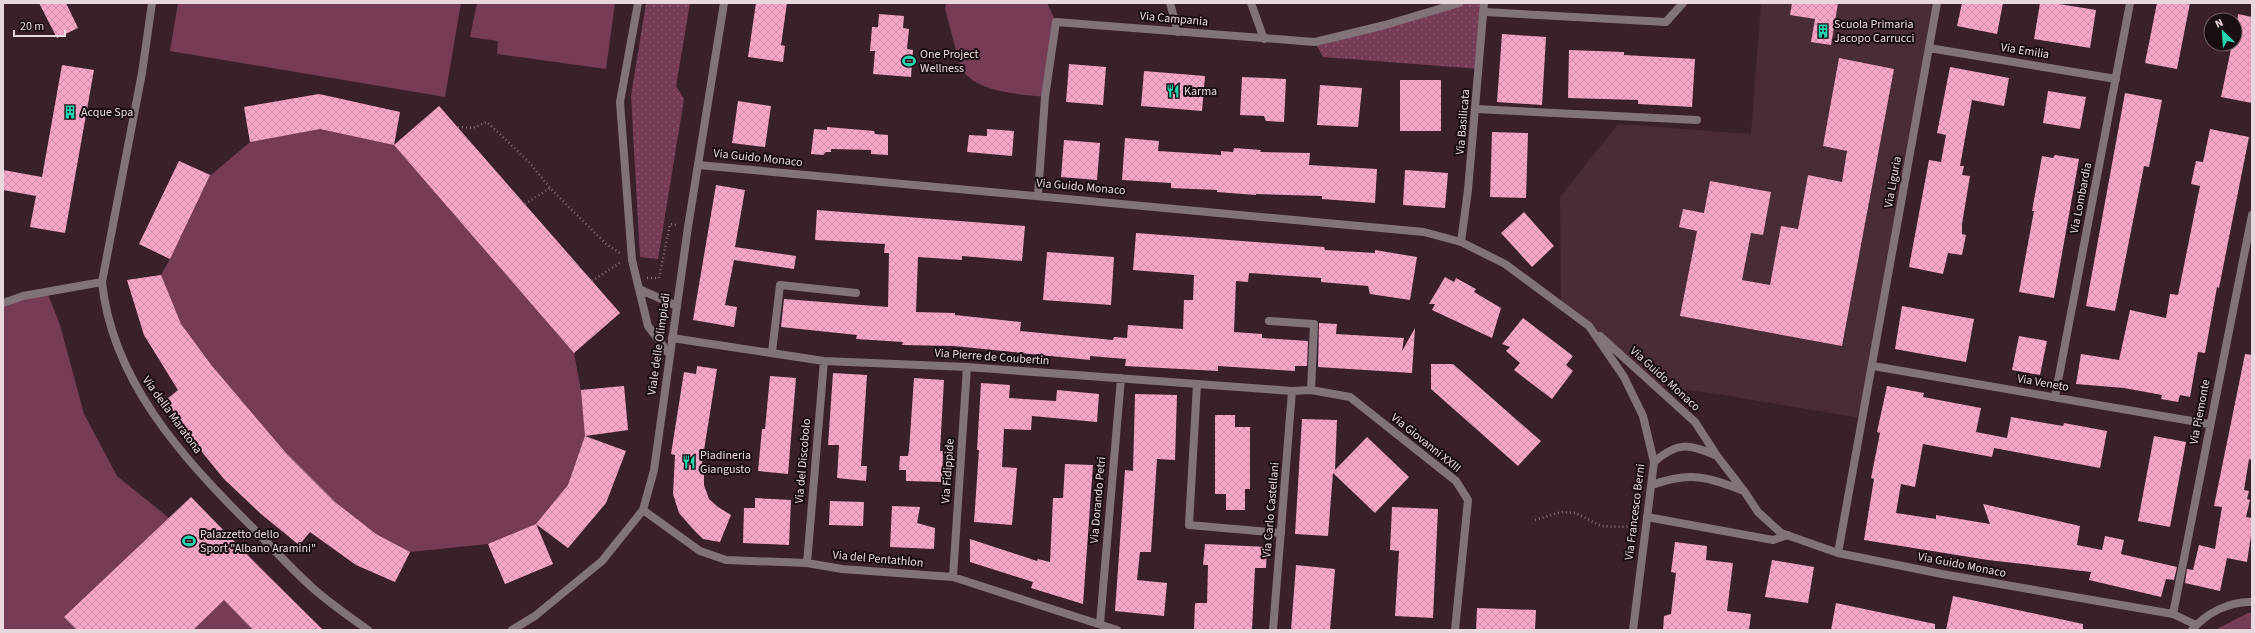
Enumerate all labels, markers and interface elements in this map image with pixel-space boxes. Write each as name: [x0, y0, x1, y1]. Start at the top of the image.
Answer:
street label: Via Campania: [1139, 8, 1209, 30]
scale bar: [14, 12, 65, 38]
north arrow: [2203, 12, 2243, 52]
text: N: [2212, 15, 2225, 32]
place label: Scuola Primaria Jacopo Carrucci: [1834, 16, 1915, 47]
text: 20 m: [20, 18, 44, 35]
building icon: Scuola Primaria Jacopo Carrucci: [1815, 23, 1831, 39]
street label: Via Emilia: [2000, 39, 2050, 63]
place label: One Project Wellness: [920, 46, 979, 77]
sports icon: One Project Wellness: [901, 53, 917, 69]
restaurant icon: Karma: [1165, 83, 1181, 99]
place label: Karma: [1184, 83, 1217, 100]
street label: Via Basilicata: [1452, 89, 1474, 155]
building icon: Acque Spa: [62, 104, 78, 120]
place label: Acque Spa: [81, 104, 133, 121]
street label: Via Guido Monaco: [713, 145, 803, 171]
street label: Via Liguria: [1880, 155, 1906, 209]
street label: Via Lombardia: [2066, 161, 2096, 235]
street label: Via Guido Monaco: [1036, 175, 1126, 199]
street label: Viale delle Olimpiadi: [643, 292, 675, 396]
street label: Via Guido Monaco: [1626, 343, 1704, 415]
street label: Via Pierre de Coubertin: [934, 345, 1050, 369]
street label: Via Veneto: [2016, 370, 2070, 396]
street label: Via della Maratona: [138, 373, 206, 457]
street label: Via Piemonte: [2185, 378, 2215, 446]
street label: Via Giovanni XXIII: [1387, 409, 1465, 477]
street label: Via del Discobolo: [791, 418, 815, 504]
street label: Via Fidippide: [937, 438, 959, 504]
place label: Piadineria Giangusto: [700, 447, 751, 478]
restaurant icon: Piadineria Giangusto: [681, 454, 697, 470]
street label: Via Dorando Petri: [1086, 456, 1110, 544]
street label: Via Carlo Castellani: [1258, 461, 1284, 558]
street label: Via Francesco Berni: [1621, 463, 1649, 561]
place label: Palazzetto dello Sport "Albano Aramini": [200, 526, 316, 557]
sports icon: Palazzetto dello Sport "Albano Aramini": [181, 533, 197, 549]
street label: Via del Pentathlon: [832, 547, 924, 571]
street label: Via Guido Monaco: [1916, 548, 2008, 582]

